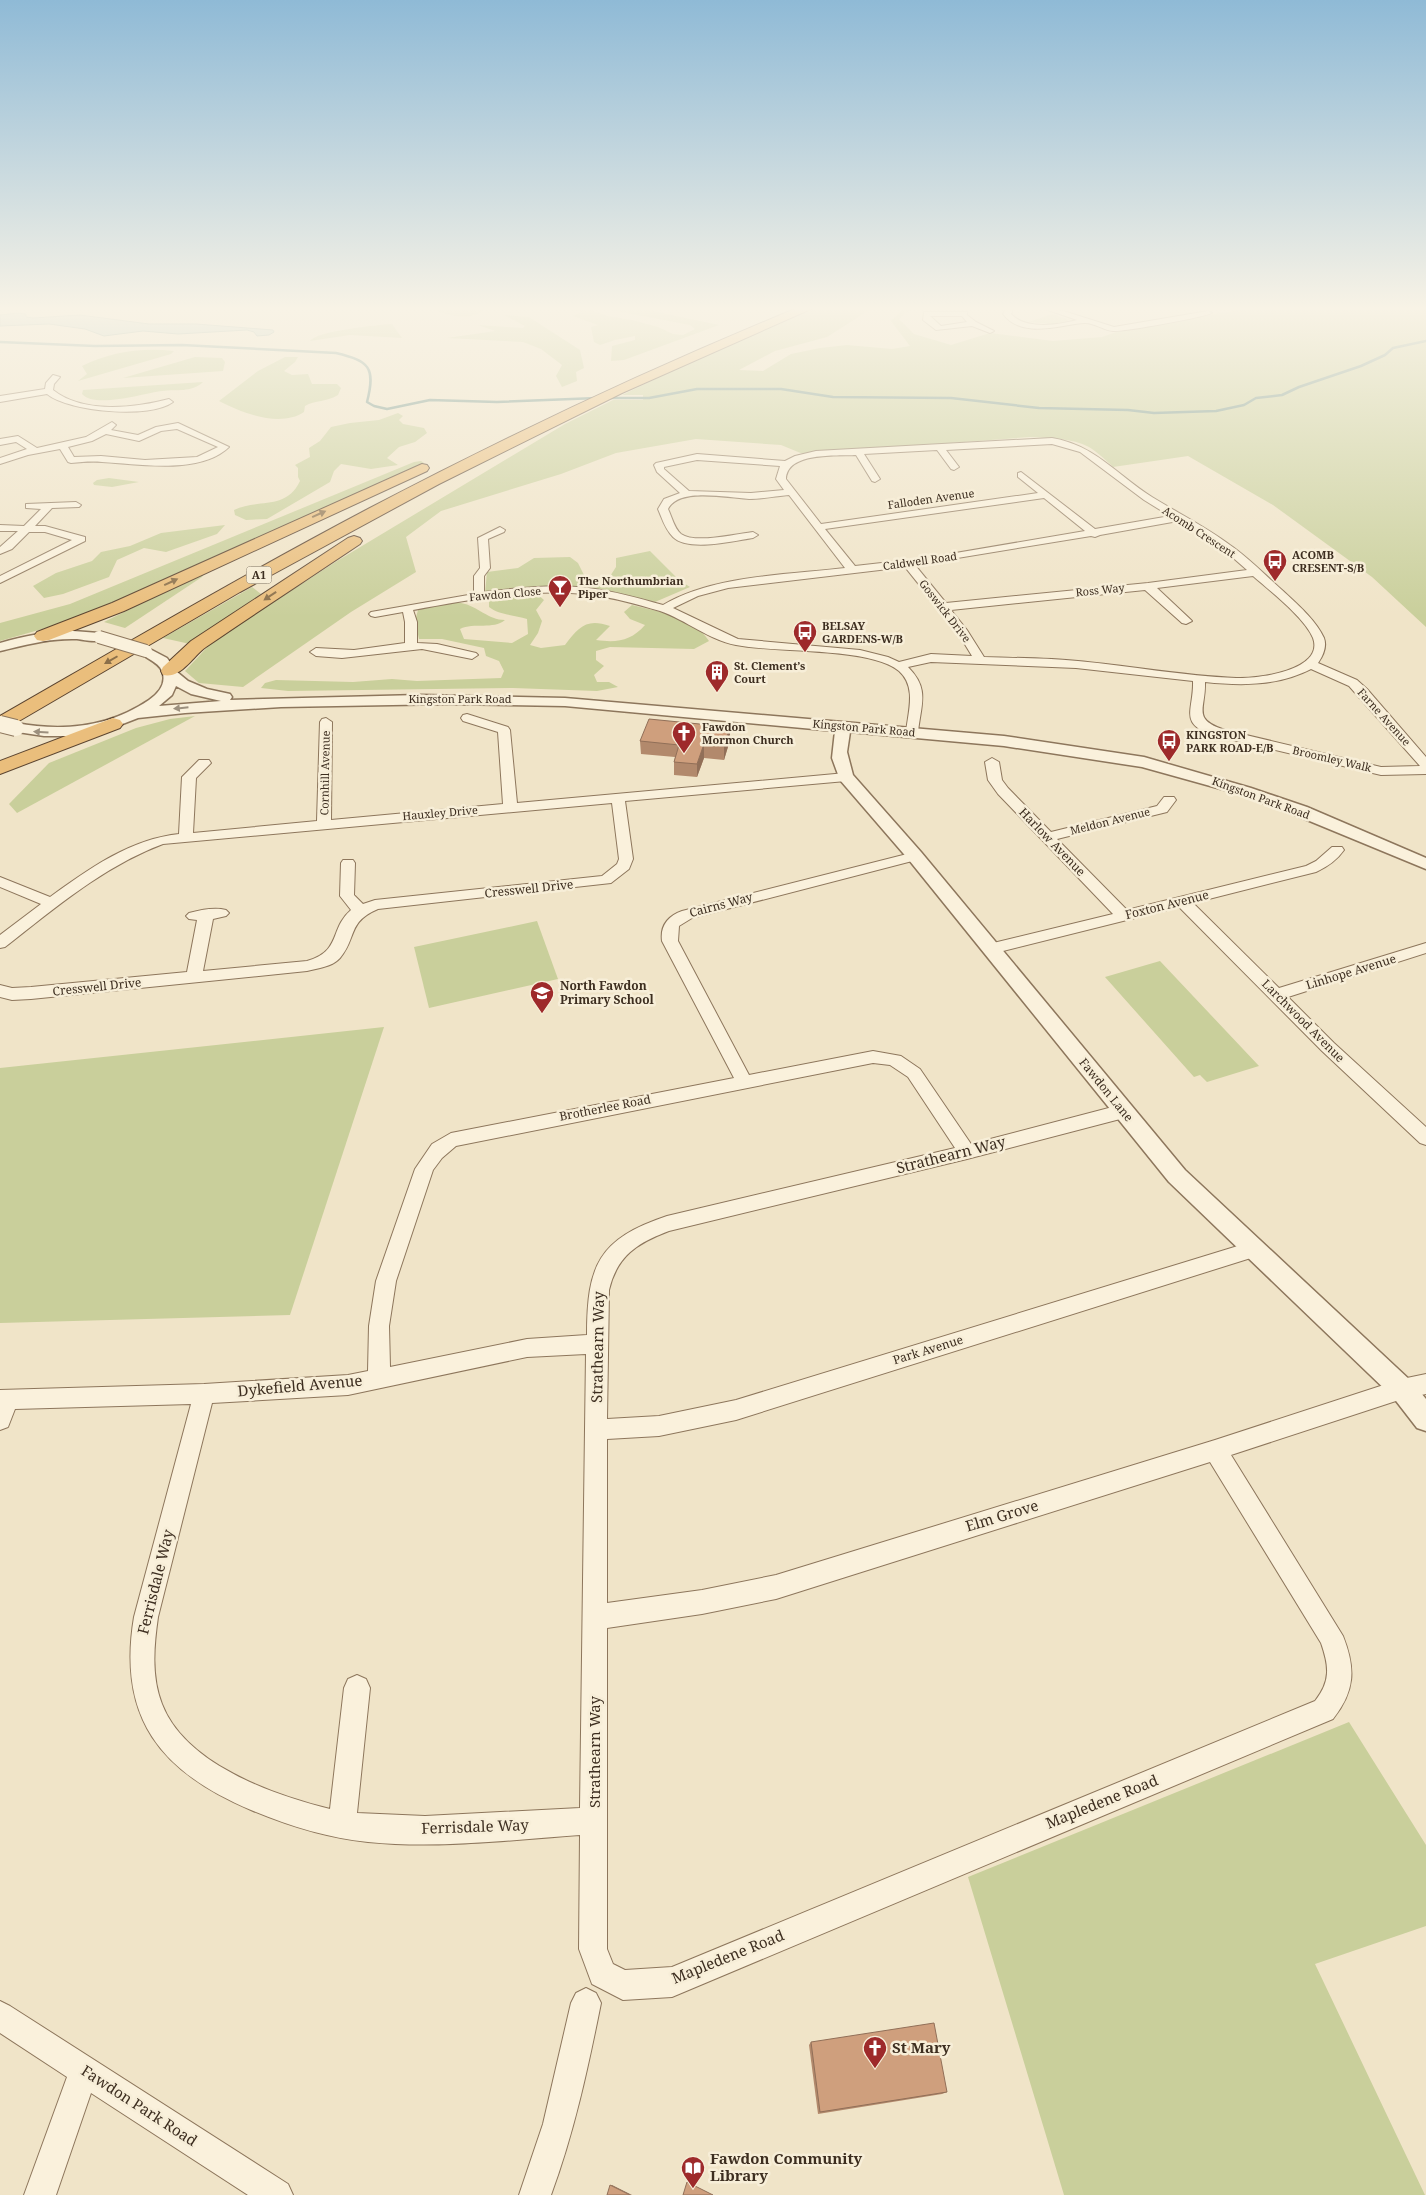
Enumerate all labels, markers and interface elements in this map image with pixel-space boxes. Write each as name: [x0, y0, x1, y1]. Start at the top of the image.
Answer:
street label: Falloden Avenue: [887, 485, 975, 512]
street label: Acomb Crescent: [1160, 502, 1239, 561]
one-way arrow: [312, 510, 326, 518]
place label: ACOMB CRESENT-S/B: [1292, 547, 1364, 575]
street label: Caldwell Road: [882, 548, 958, 573]
bus stop icon: ACOMB CRESENT-S/B: [1262, 548, 1288, 582]
road number: A1: [246, 566, 272, 584]
place label: The Northumbrian Piper: [578, 573, 684, 601]
bar icon: The Northumbrian Piper: [547, 574, 573, 608]
street label: Goswick Drive: [916, 576, 975, 645]
one-way arrow: [164, 578, 178, 586]
street label: Ross Way: [1075, 579, 1126, 600]
street label: Fawdon Close: [468, 583, 542, 604]
one-way arrow: [263, 591, 277, 601]
place label: BELSAY GARDENS-W/B: [822, 618, 903, 646]
bus stop icon: BELSAY GARDENS-W/B: [792, 619, 818, 653]
one-way arrow: [104, 655, 117, 664]
place label: St. Clement’s Court: [734, 658, 805, 686]
building icon: St. Clement’s Court: [704, 659, 730, 693]
street label: Farne Avenue: [1355, 685, 1414, 749]
street label: Kingston Park Road: [408, 691, 512, 706]
one-way arrow: [173, 704, 189, 712]
street label: Kingston Park Road: [812, 716, 916, 739]
place label: Fawdon Mormon Church: [702, 719, 794, 747]
church icon: Fawdon Mormon Church: [671, 720, 697, 754]
one-way arrow: [33, 727, 49, 735]
place label: KINGSTON PARK ROAD-E/B: [1186, 727, 1273, 755]
bus stop icon: KINGSTON PARK ROAD-E/B: [1156, 728, 1182, 762]
street label: Cornhill Avenue: [316, 730, 333, 816]
street label: Broomley Walk: [1291, 742, 1374, 775]
street label: Kingston Park Road: [1210, 773, 1312, 822]
street label: Hauxley Drive: [402, 802, 478, 823]
street label: Meldon Avenue: [1068, 803, 1152, 838]
street label: Harlow Avenue: [1015, 804, 1089, 880]
street label: Cresswell Drive: [484, 875, 574, 902]
street label: Foxton Avenue: [1123, 886, 1210, 923]
street label: Cairns Way: [687, 888, 755, 921]
street label: Linhope Avenue: [1304, 950, 1398, 993]
street label: Cresswell Drive: [52, 973, 142, 1000]
street label: Larchwood Avenue: [1258, 975, 1349, 1066]
place label: North Fawdon Primary School: [560, 977, 655, 1008]
school or university icon: North Fawdon Primary School: [529, 980, 555, 1014]
street label: Fawdon Lane: [1075, 1054, 1137, 1125]
street label: Brotherlee Road: [558, 1090, 653, 1125]
street label: Strathearn Way: [894, 1131, 1008, 1177]
street label: Strathearn Way: [586, 1290, 608, 1403]
street label: Park Avenue: [891, 1331, 965, 1368]
street label: Dykefield Avenue: [237, 1370, 363, 1400]
street label: Elm Grove: [963, 1494, 1041, 1536]
street label: Ferrisdale Way: [132, 1527, 178, 1636]
street label: Strathearn Way: [584, 1696, 604, 1808]
street label: Mapledene Road: [1043, 1769, 1161, 1833]
street label: Ferrisdale Way: [421, 1814, 530, 1838]
street label: Mapledene Road: [669, 1924, 787, 1988]
church icon: St Mary: [862, 2035, 888, 2069]
place label: St Mary: [892, 2037, 951, 2057]
street label: Fawdon Park Road: [78, 2060, 201, 2150]
place label: Fawdon Community Library: [710, 2148, 863, 2185]
library icon: Fawdon Community Library: [680, 2155, 706, 2189]

